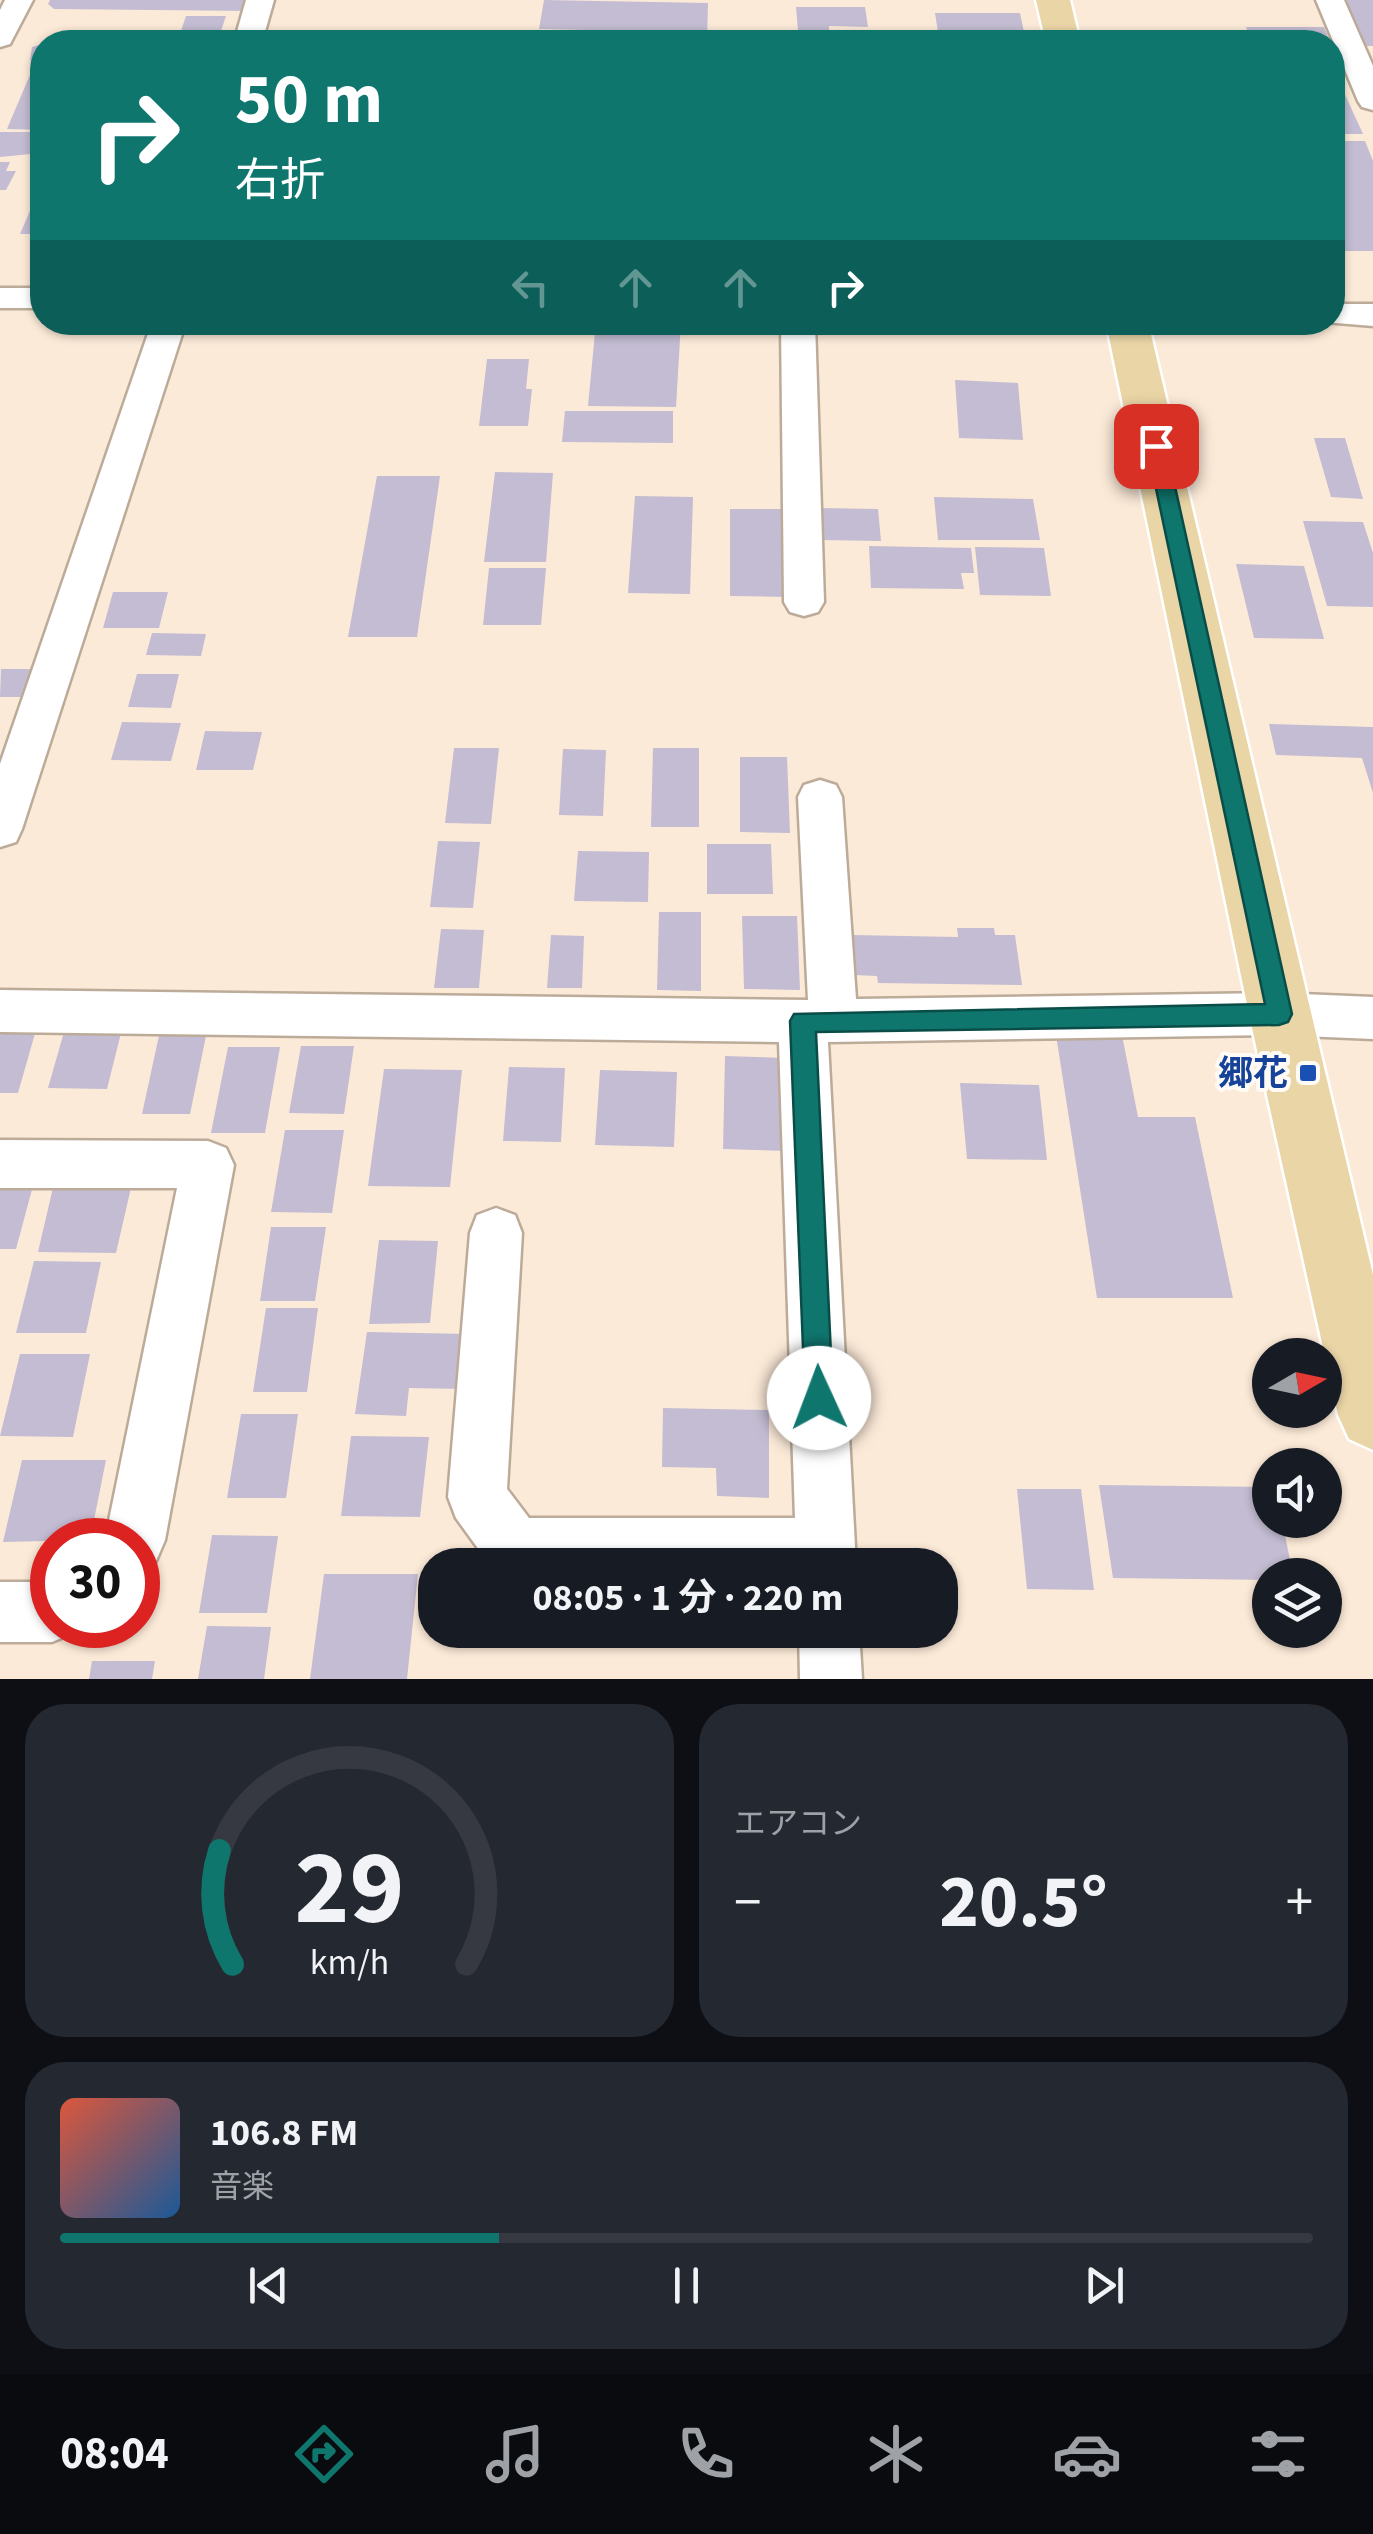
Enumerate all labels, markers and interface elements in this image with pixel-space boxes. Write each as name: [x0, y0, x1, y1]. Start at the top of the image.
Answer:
text: 50 m: [235, 50, 383, 150]
icon: right: [70, 70, 200, 200]
text: 右折: [235, 149, 325, 213]
icon: left: [503, 260, 558, 315]
icon: ahead: [608, 260, 663, 315]
icon: ahead: [713, 260, 768, 315]
icon: right: [818, 260, 873, 315]
pin: [1114, 404, 1199, 489]
icon: arrive: [1129, 419, 1184, 474]
place label: 郷花: [1218, 1049, 1288, 1099]
marker: 郷花: [1297, 1062, 1319, 1084]
north arrow: [1252, 1338, 1342, 1428]
map controls: [1252, 1338, 1342, 1648]
position arrow: [767, 1346, 871, 1450]
button: sound: [1252, 1448, 1342, 1538]
speed limit sign: 30: [30, 1518, 160, 1648]
button: layers: [1252, 1558, 1342, 1648]
text: 08:05 · 1 分 · 220 m: [533, 1571, 843, 1625]
text: エアコン: [734, 1801, 862, 1847]
text: 29: [295, 1816, 404, 1964]
text: 20.5°: [939, 1849, 1108, 1956]
text: −: [734, 1864, 761, 1942]
text: +: [1286, 1864, 1313, 1942]
text: km/h: [310, 1937, 389, 1988]
text: 106.8 FM: [210, 2106, 358, 2160]
text: 音楽: [210, 2164, 274, 2210]
icon: previous: [241, 2258, 296, 2313]
icon: pause: [659, 2258, 714, 2313]
icon: next: [1077, 2258, 1132, 2313]
icon: directions: [289, 2419, 359, 2489]
icon: music: [480, 2419, 550, 2489]
icon: phone: [671, 2419, 741, 2489]
icon: climate: [861, 2419, 931, 2489]
icon: car: [1052, 2419, 1122, 2489]
icon: filters: [1243, 2419, 1313, 2489]
text: 08:04: [60, 2422, 169, 2486]

